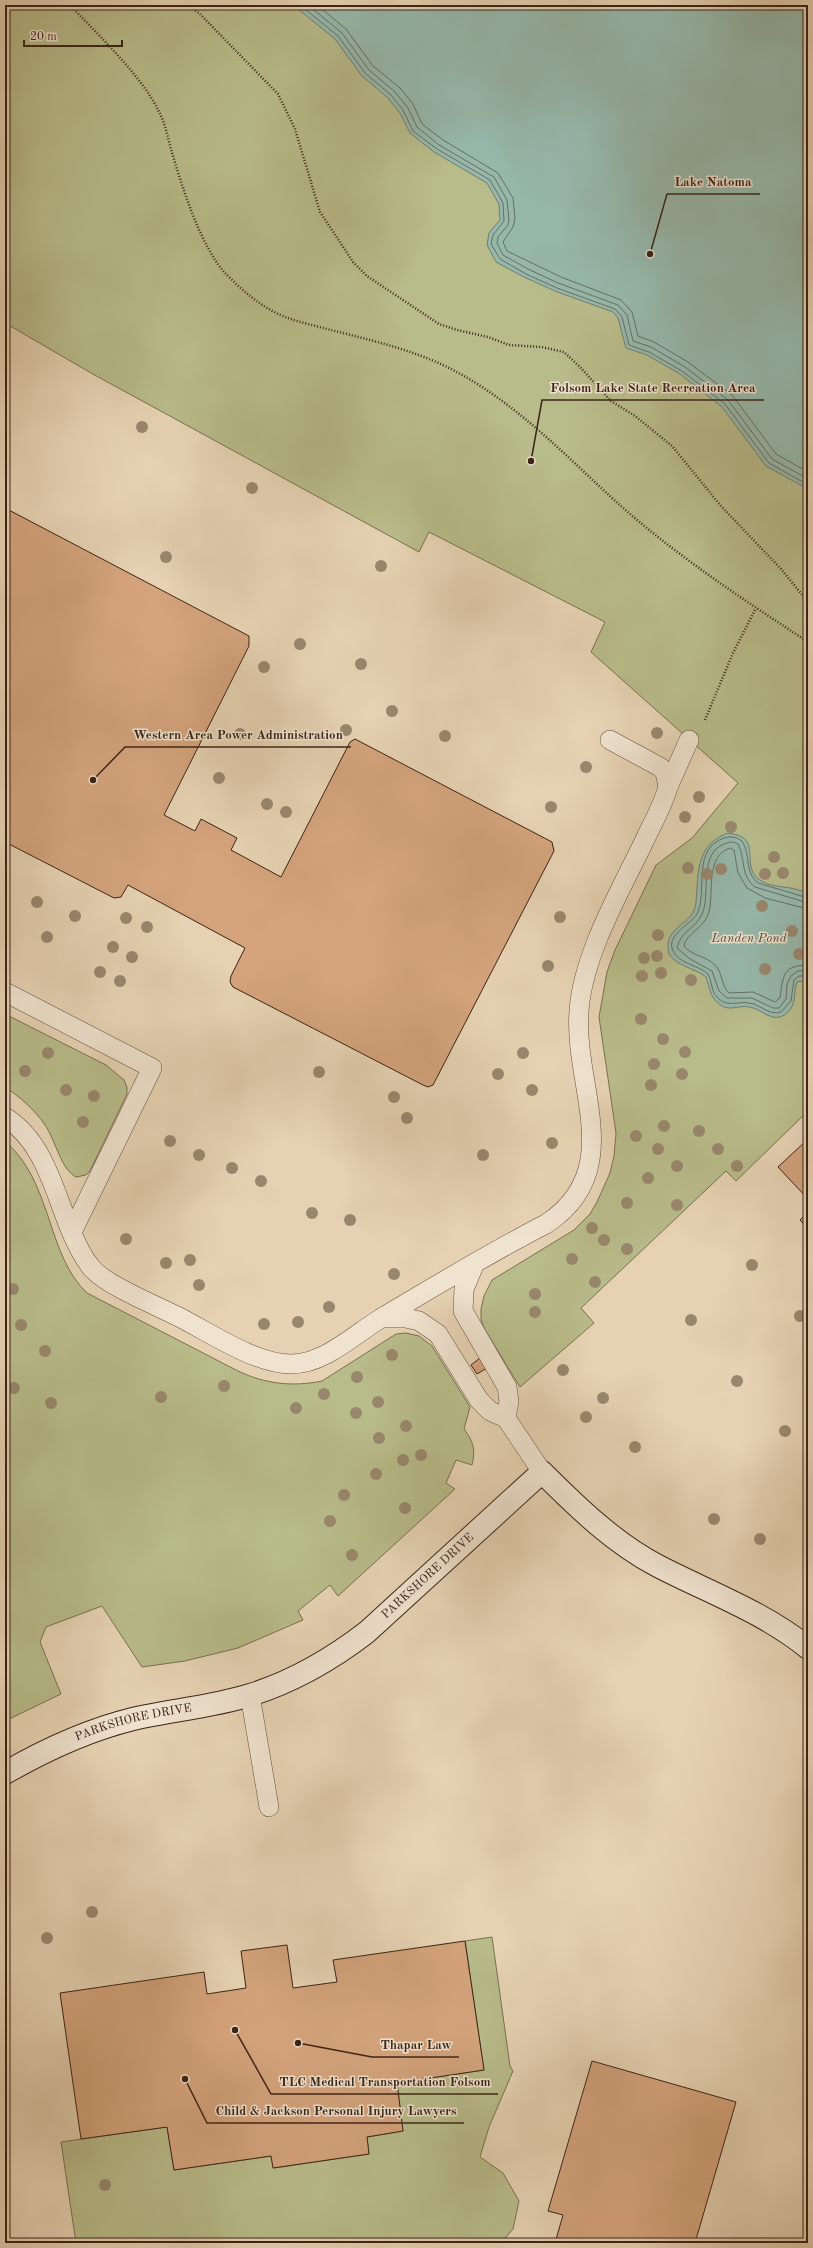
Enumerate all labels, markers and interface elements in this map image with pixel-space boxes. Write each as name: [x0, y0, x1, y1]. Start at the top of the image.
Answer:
scale bar: [24, 22, 122, 48]
text: 20 m: [30, 31, 57, 43]
callout: Lake Natoma: [667, 169, 760, 194]
text: Lake Natoma: [674, 176, 752, 189]
callout: Folsom Lake State Recreation Area: [542, 375, 764, 400]
text: Folsom Lake State Recreation Area: [550, 382, 756, 395]
callout: Western Area Power Administration: [125, 722, 351, 747]
text: Western Area Power Administration: [133, 729, 343, 742]
water label: Landen Pond: [710, 932, 787, 945]
street label: PARKSHORE DRIVE: [380, 1531, 476, 1621]
street label: PARKSHORE DRIVE: [73, 1702, 193, 1743]
callout: Thapar Law: [372, 2032, 459, 2057]
text: Thapar Law: [380, 2039, 452, 2052]
callout: TLC Medical Transportation Folsom: [271, 2069, 498, 2094]
text: TLC Medical Transportation Folsom: [279, 2076, 491, 2089]
callout: Child & Jackson Personal Injury Lawyers: [207, 2098, 464, 2123]
text: Child & Jackson Personal Injury Lawyers: [215, 2105, 457, 2118]

